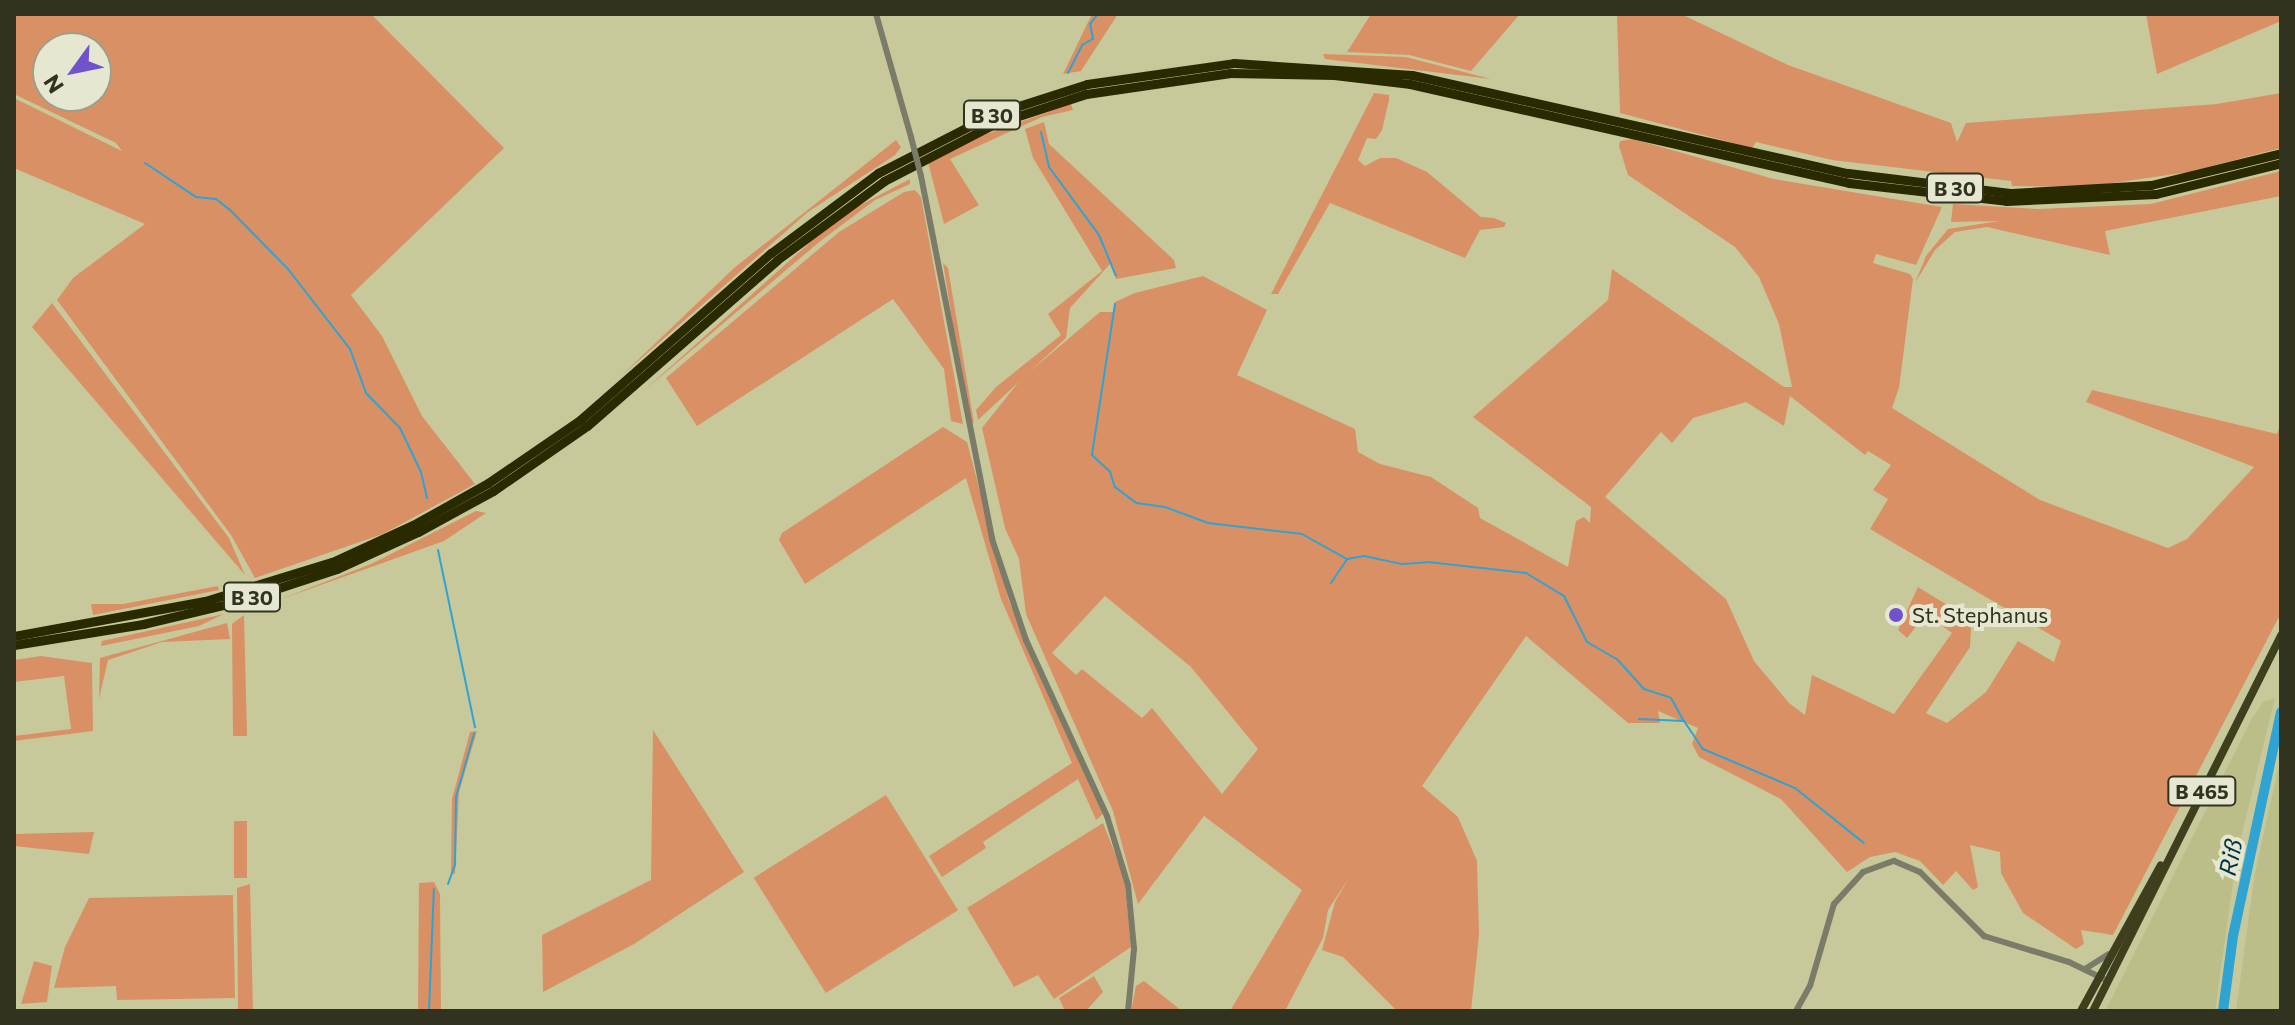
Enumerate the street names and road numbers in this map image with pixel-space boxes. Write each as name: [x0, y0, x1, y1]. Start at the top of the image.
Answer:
road number: B 30: [962, 99, 1022, 131]
road number: B 30: [1925, 172, 1985, 204]
road number: B 30: [222, 581, 282, 613]
road number: B 465: [2166, 775, 2238, 807]

